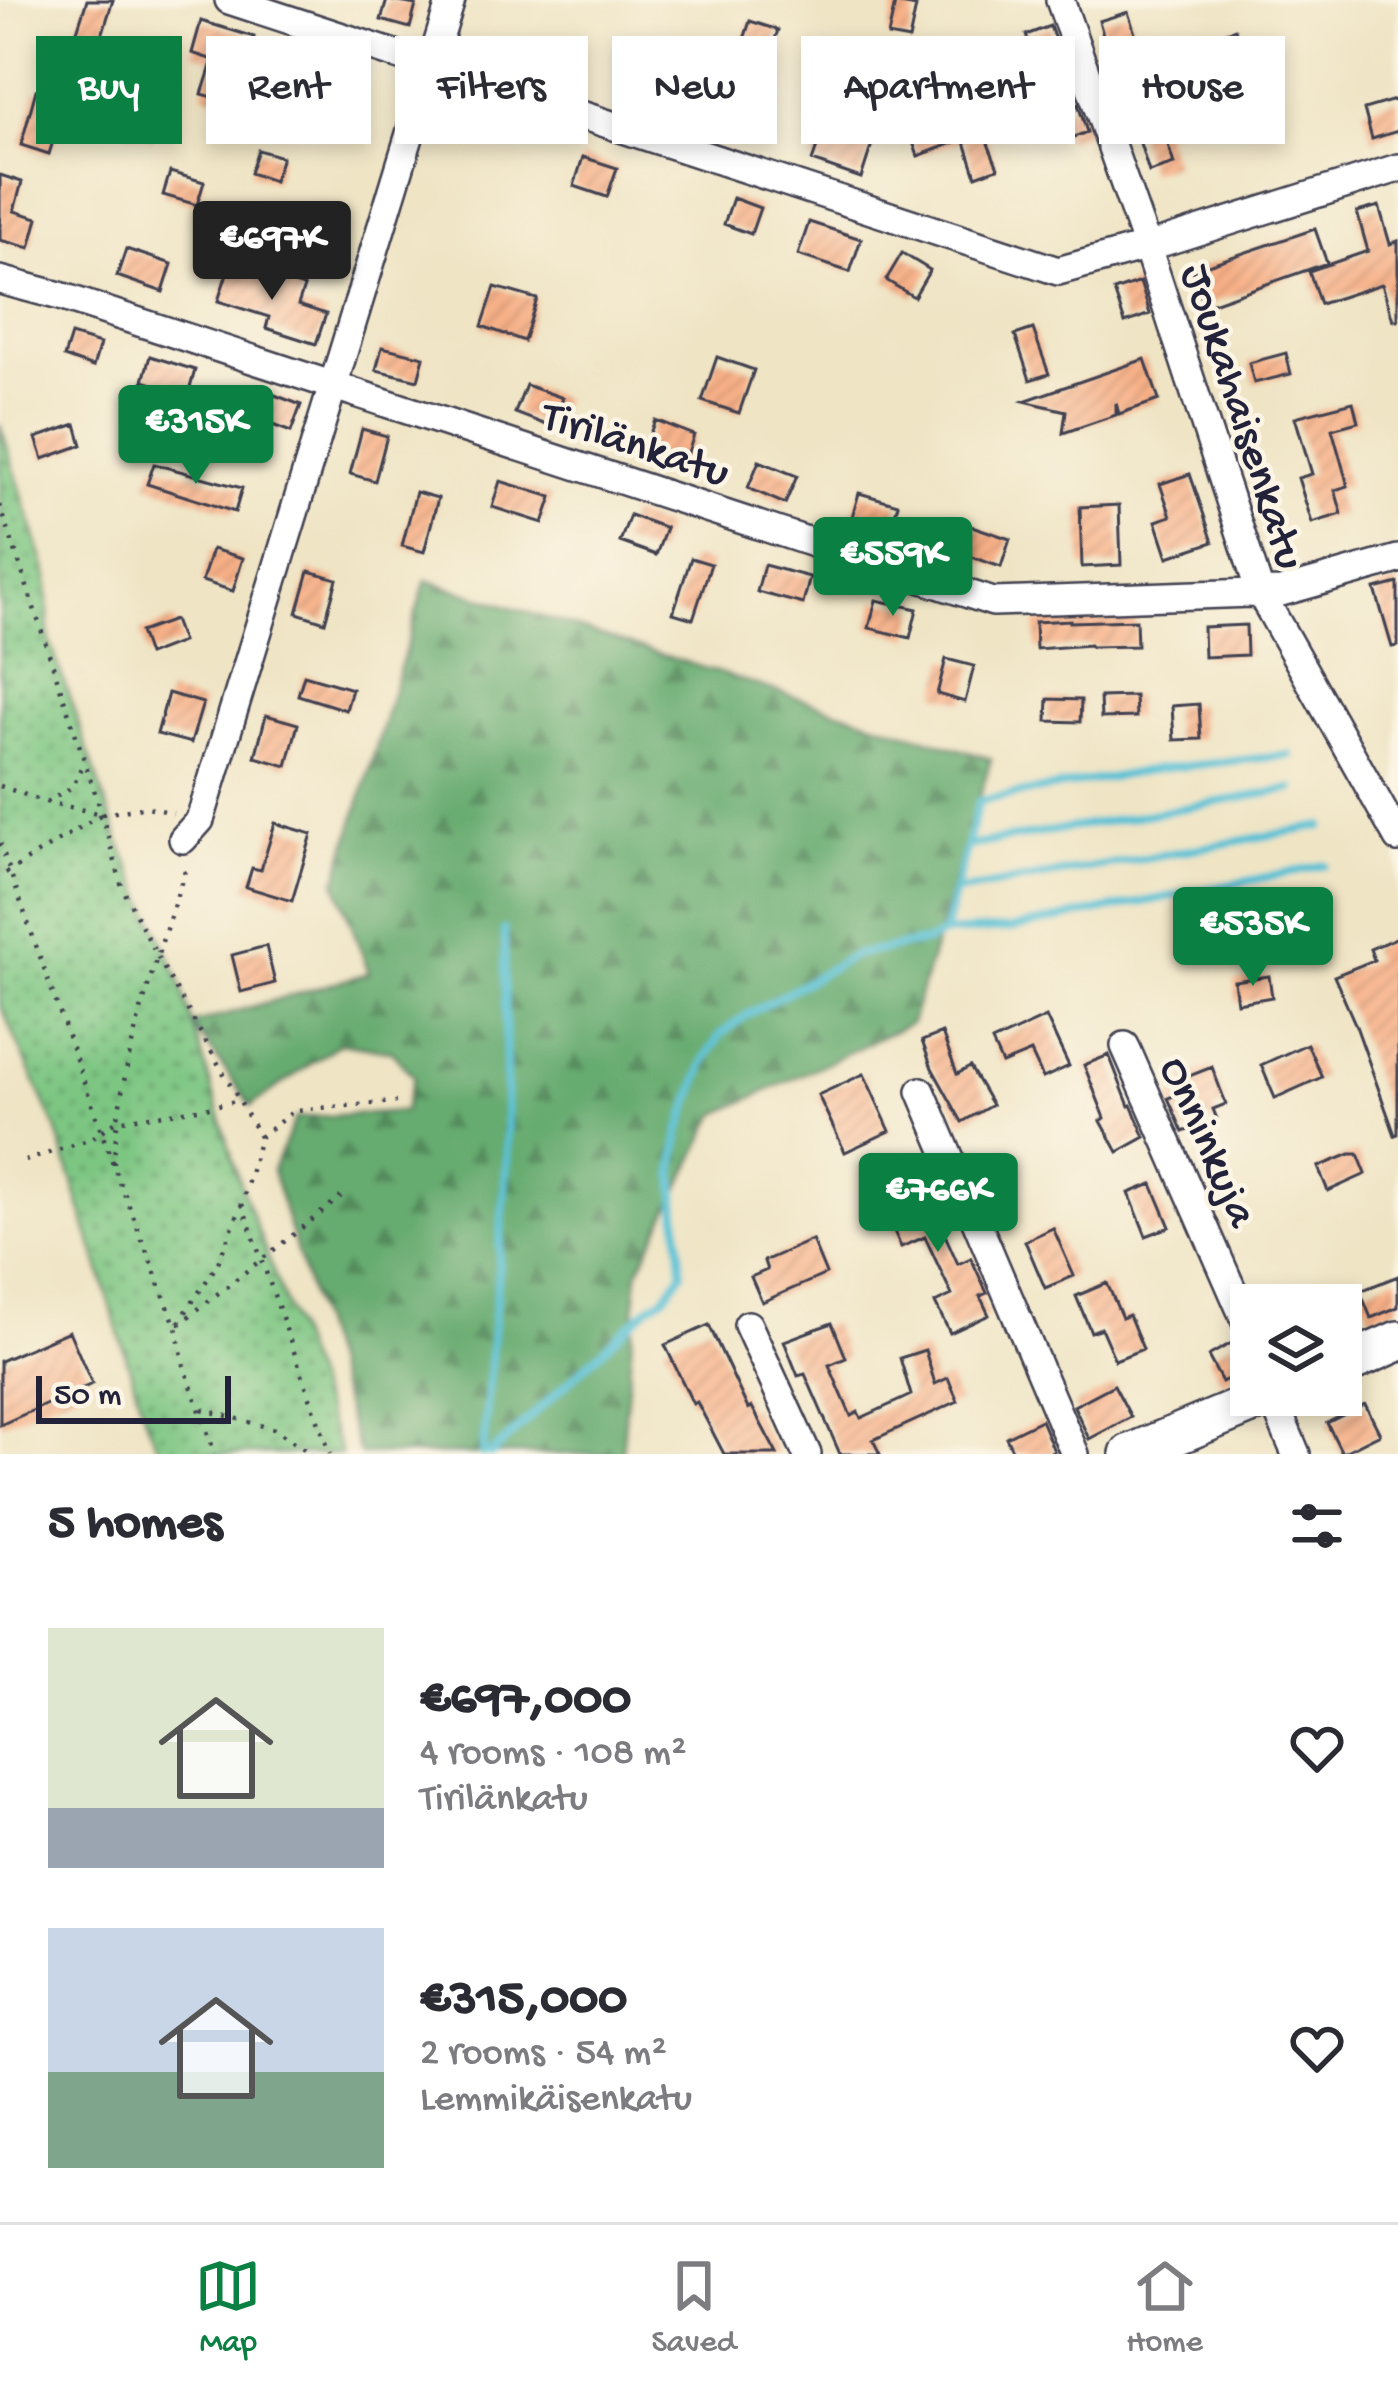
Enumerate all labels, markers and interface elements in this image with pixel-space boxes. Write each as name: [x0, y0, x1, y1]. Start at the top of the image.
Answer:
chip: Buy: [36, 36, 182, 144]
chip: Rent: [206, 36, 371, 144]
chip: Filters: [395, 36, 588, 144]
chip: New: [612, 36, 777, 144]
chip: Apartment: [801, 36, 1075, 144]
chip: House: [1099, 36, 1285, 144]
pin: €697K: [188, 201, 356, 303]
text: €697K: [220, 217, 324, 263]
street label: Joukahaisenkatu: [1166, 258, 1314, 577]
pin: €315K: [112, 385, 280, 487]
street label: Tirilänkatu: [532, 391, 735, 502]
text: €315K: [145, 401, 247, 447]
pin: €559K: [809, 517, 977, 619]
text: €559K: [840, 533, 946, 579]
pin: €535K: [1169, 887, 1337, 989]
text: €535K: [1200, 903, 1306, 949]
street label: Onninkuja: [1144, 1050, 1267, 1238]
pin: €766K: [854, 1153, 1022, 1255]
text: €766K: [886, 1169, 990, 1215]
map controls: [1230, 1284, 1362, 1416]
button: layers: [1230, 1284, 1362, 1416]
scale bar: [36, 1370, 231, 1423]
text: 50 m: [54, 1378, 121, 1416]
icon: filters: [1284, 1493, 1350, 1559]
text: 5 homes: [48, 1496, 222, 1556]
text: €697,000: [420, 1672, 631, 1732]
icon: home: [144, 1676, 288, 1820]
icon: heart: [1284, 1715, 1350, 1781]
text: 4 rooms · 108 m²: [420, 1732, 686, 1778]
text: Tirilänkatu: [420, 1778, 588, 1824]
text: €315,000: [420, 1972, 627, 2032]
icon: home: [144, 1976, 288, 2120]
icon: heart: [1284, 2015, 1350, 2081]
text: 2 rooms · 54 m²: [420, 2032, 667, 2078]
text: Lemmikäisenkatu: [420, 2078, 692, 2124]
tab: Map: [195, 2253, 261, 2363]
tab: Saved: [651, 2253, 736, 2363]
tab: Home: [1126, 2253, 1203, 2363]

